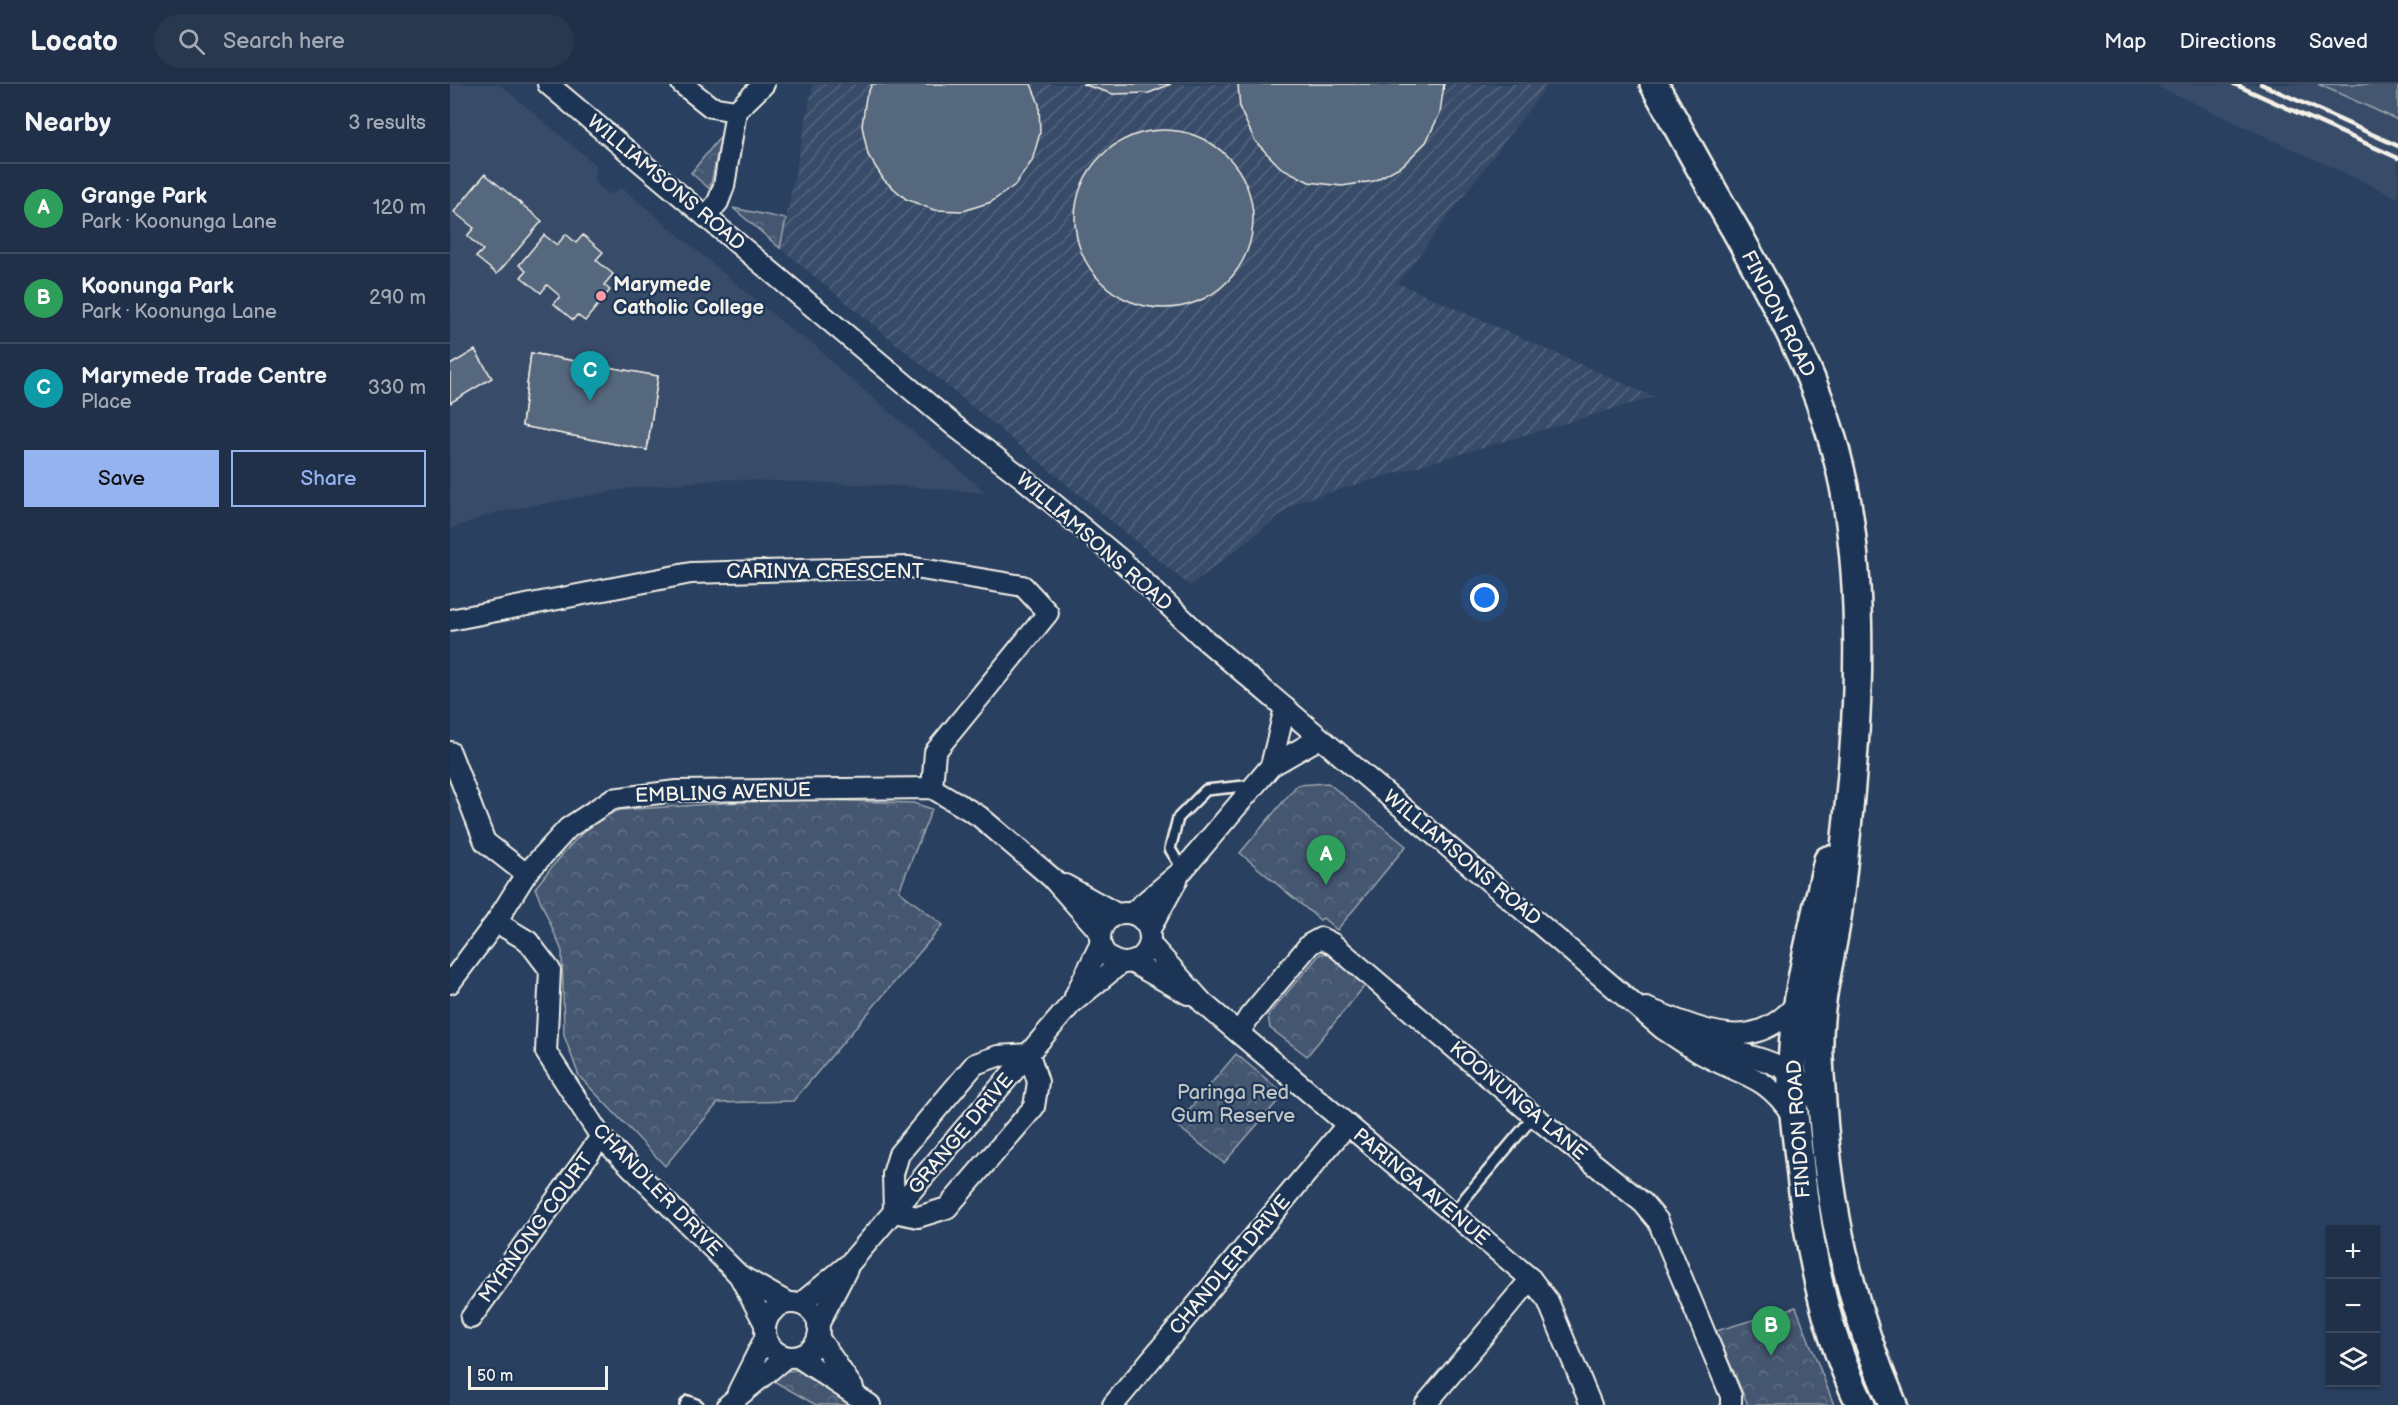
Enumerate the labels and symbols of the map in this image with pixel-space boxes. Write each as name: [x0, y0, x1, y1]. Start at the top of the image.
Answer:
street label: WILLIAMSONS ROAD: [582, 110, 750, 256]
street label: FINDON ROAD: [1736, 247, 1820, 381]
place label: Marymede Catholic College: [613, 273, 764, 320]
marker: Marymede Catholic College: [594, 289, 608, 303]
pin: C: [570, 352, 610, 401]
street label: WILLIAMSONS ROAD: [1011, 468, 1177, 616]
street label: CARINYA CRESCENT: [726, 560, 924, 584]
your location: [1470, 583, 1499, 612]
street label: EMBLING AVENUE: [635, 778, 811, 808]
street label: WILLIAMSONS ROAD: [1378, 785, 1546, 931]
pin: A: [1306, 836, 1346, 885]
street label: KOONUNGA LANE: [1444, 1037, 1592, 1165]
street label: FINDON ROAD: [1782, 1059, 1816, 1199]
street label: GRANGE DRIVE: [903, 1069, 1019, 1199]
park label: Paringa Red Gum Reserve: [1171, 1081, 1295, 1128]
street label: CHANDLER DRIVE: [587, 1119, 727, 1261]
street label: PARINGA AVENUE: [1348, 1123, 1494, 1251]
street label: MYRNONG COURT: [474, 1148, 598, 1308]
street label: CHANDLER DRIVE: [1164, 1190, 1296, 1340]
pin: B: [1752, 1306, 1790, 1356]
scale bar: [468, 1363, 608, 1390]

